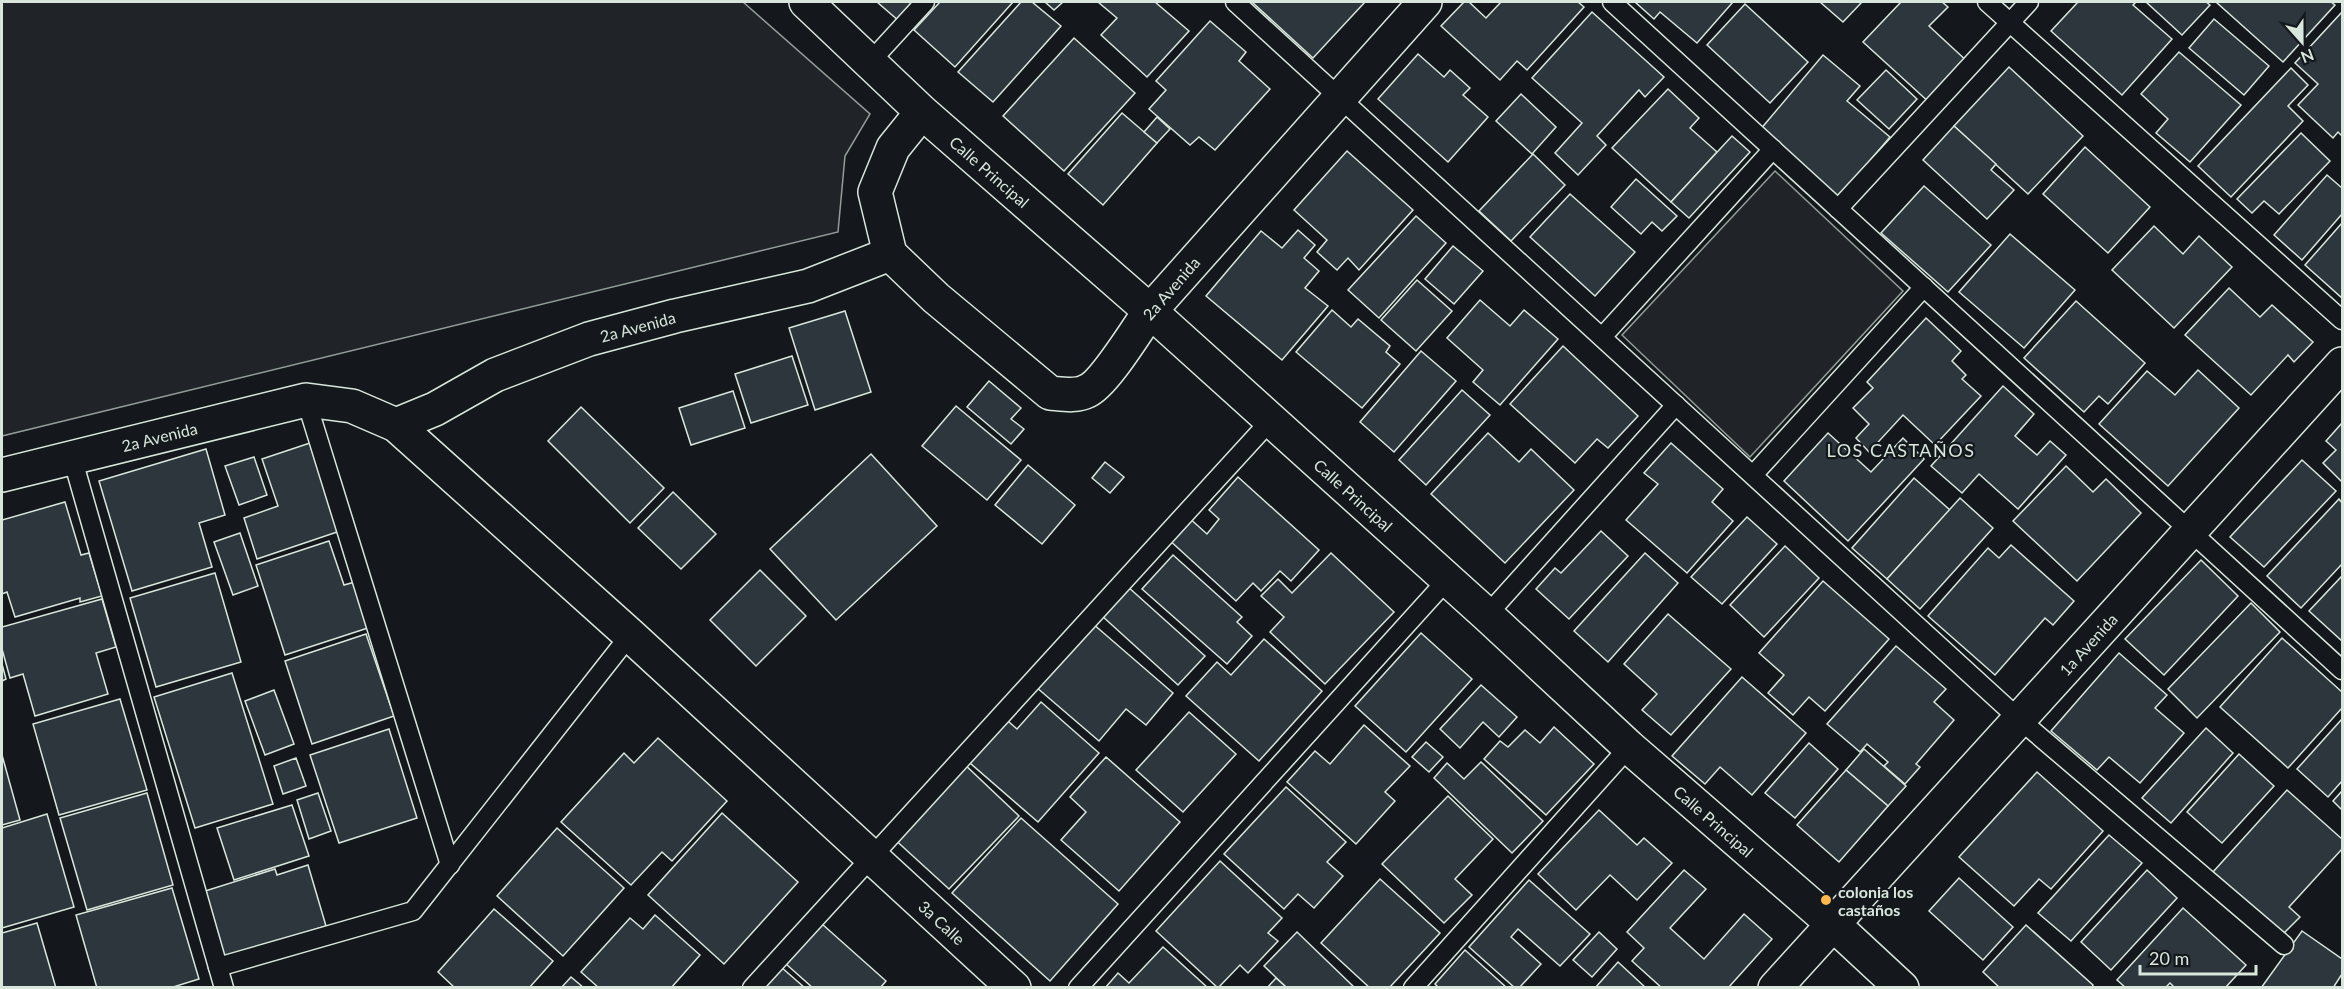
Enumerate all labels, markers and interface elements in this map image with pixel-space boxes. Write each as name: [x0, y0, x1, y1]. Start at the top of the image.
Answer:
north arrow: [2272, 12, 2332, 72]
text: N: [2298, 45, 2317, 68]
street label: Calle Principal: [946, 132, 1033, 211]
street label: 2a Avenida: [1139, 253, 1203, 323]
street label: 2a Avenida: [598, 307, 677, 345]
street label: 2a Avenida: [120, 418, 199, 455]
district label: LOS CASTAÑOS: [1827, 439, 1975, 461]
street label: Calle Principal: [1311, 455, 1397, 535]
street label: 1a Avenida: [2055, 609, 2121, 679]
street label: Calle Principal: [1670, 781, 1758, 860]
place label: colonia los castaños: [1838, 882, 1913, 919]
marker: colonia los castaños: [1819, 893, 1833, 907]
street label: 3a Calle: [915, 896, 969, 948]
scale bar: [2140, 938, 2256, 976]
text: 20 m: [2149, 947, 2189, 969]

